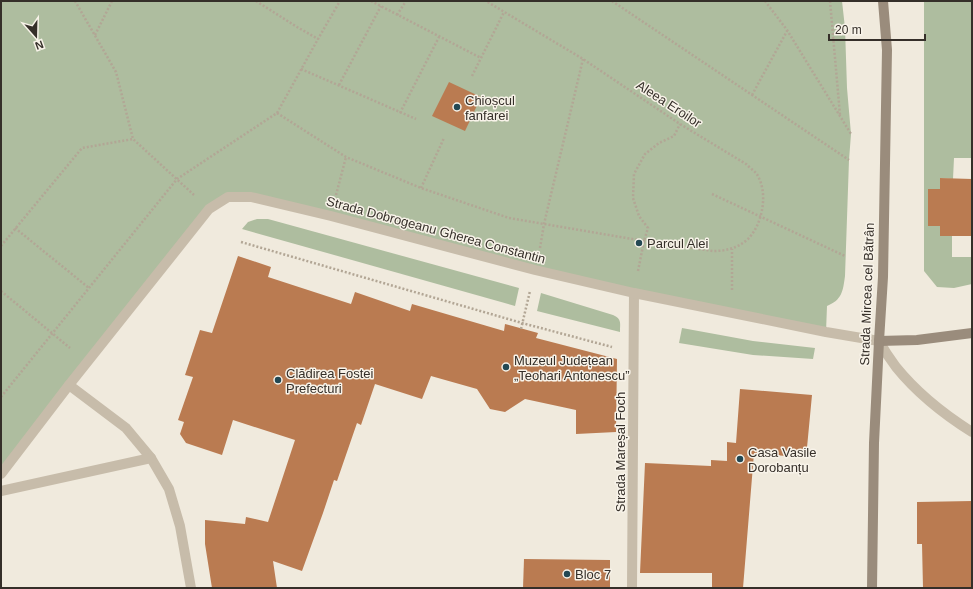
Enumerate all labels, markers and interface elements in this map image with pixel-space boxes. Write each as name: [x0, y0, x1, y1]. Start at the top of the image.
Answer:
north arrow: [16, 16, 56, 56]
scale bar: [829, 16, 925, 42]
text: 20 m: [835, 23, 862, 37]
text: N: [34, 38, 45, 52]
street label: Aleea Eroilor: [634, 77, 705, 131]
place label: Chioșcul fanfarei: [465, 93, 515, 123]
marker: Chioșcul fanfarei: [452, 102, 462, 112]
street label: Strada Dobrogeanu Gherea Constantin: [325, 193, 547, 267]
street label: Strada Mircea cel Bătrân: [857, 222, 877, 366]
place label: Parcul Alei: [647, 236, 709, 251]
marker: Parcul Alei: [634, 238, 644, 248]
place label: Muzeul Județean „Teohari Antonescu”: [514, 353, 630, 383]
marker: Muzeul Județean „Teohari Antonescu”: [501, 362, 511, 372]
place label: Clădirea Fostei Prefecturi: [286, 366, 374, 396]
marker: Clădirea Fostei Prefecturi: [273, 375, 283, 385]
street label: Strada Mareșal Foch: [613, 392, 628, 512]
place label: Casa Vasile Dorobanțu: [748, 445, 816, 475]
marker: Casa Vasile Dorobanțu: [735, 454, 745, 464]
place label: Bloc 7: [575, 567, 611, 582]
marker: Bloc 7: [562, 569, 572, 579]

